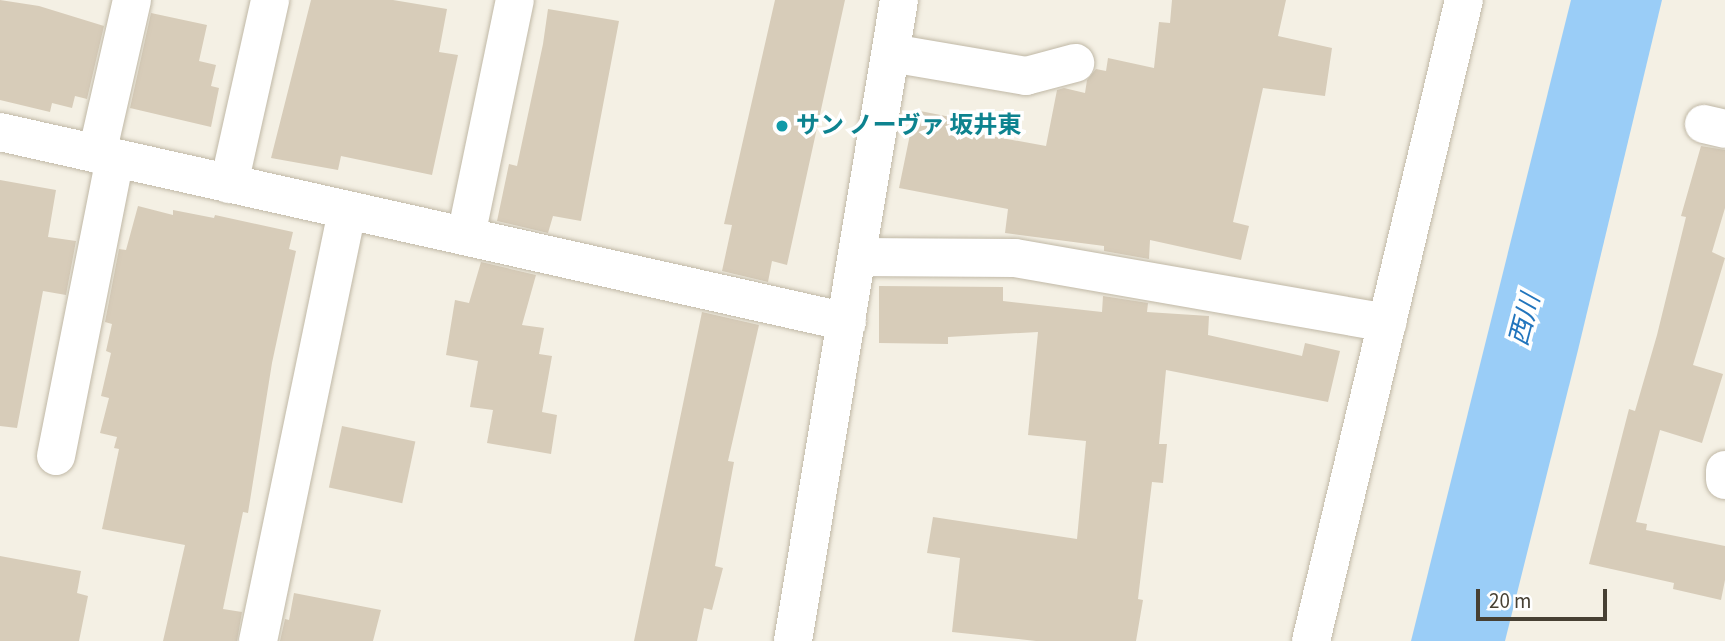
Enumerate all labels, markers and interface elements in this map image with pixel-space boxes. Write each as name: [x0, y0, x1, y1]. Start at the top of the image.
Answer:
place label: サン ノーヴァ 坂井東: [796, 112, 1022, 140]
marker: サン ノーヴァ 坂井東: [774, 118, 790, 134]
water label: 西川: [1503, 291, 1547, 349]
scale bar: [1480, 574, 1611, 618]
text: 20 m: [1489, 586, 1531, 616]

